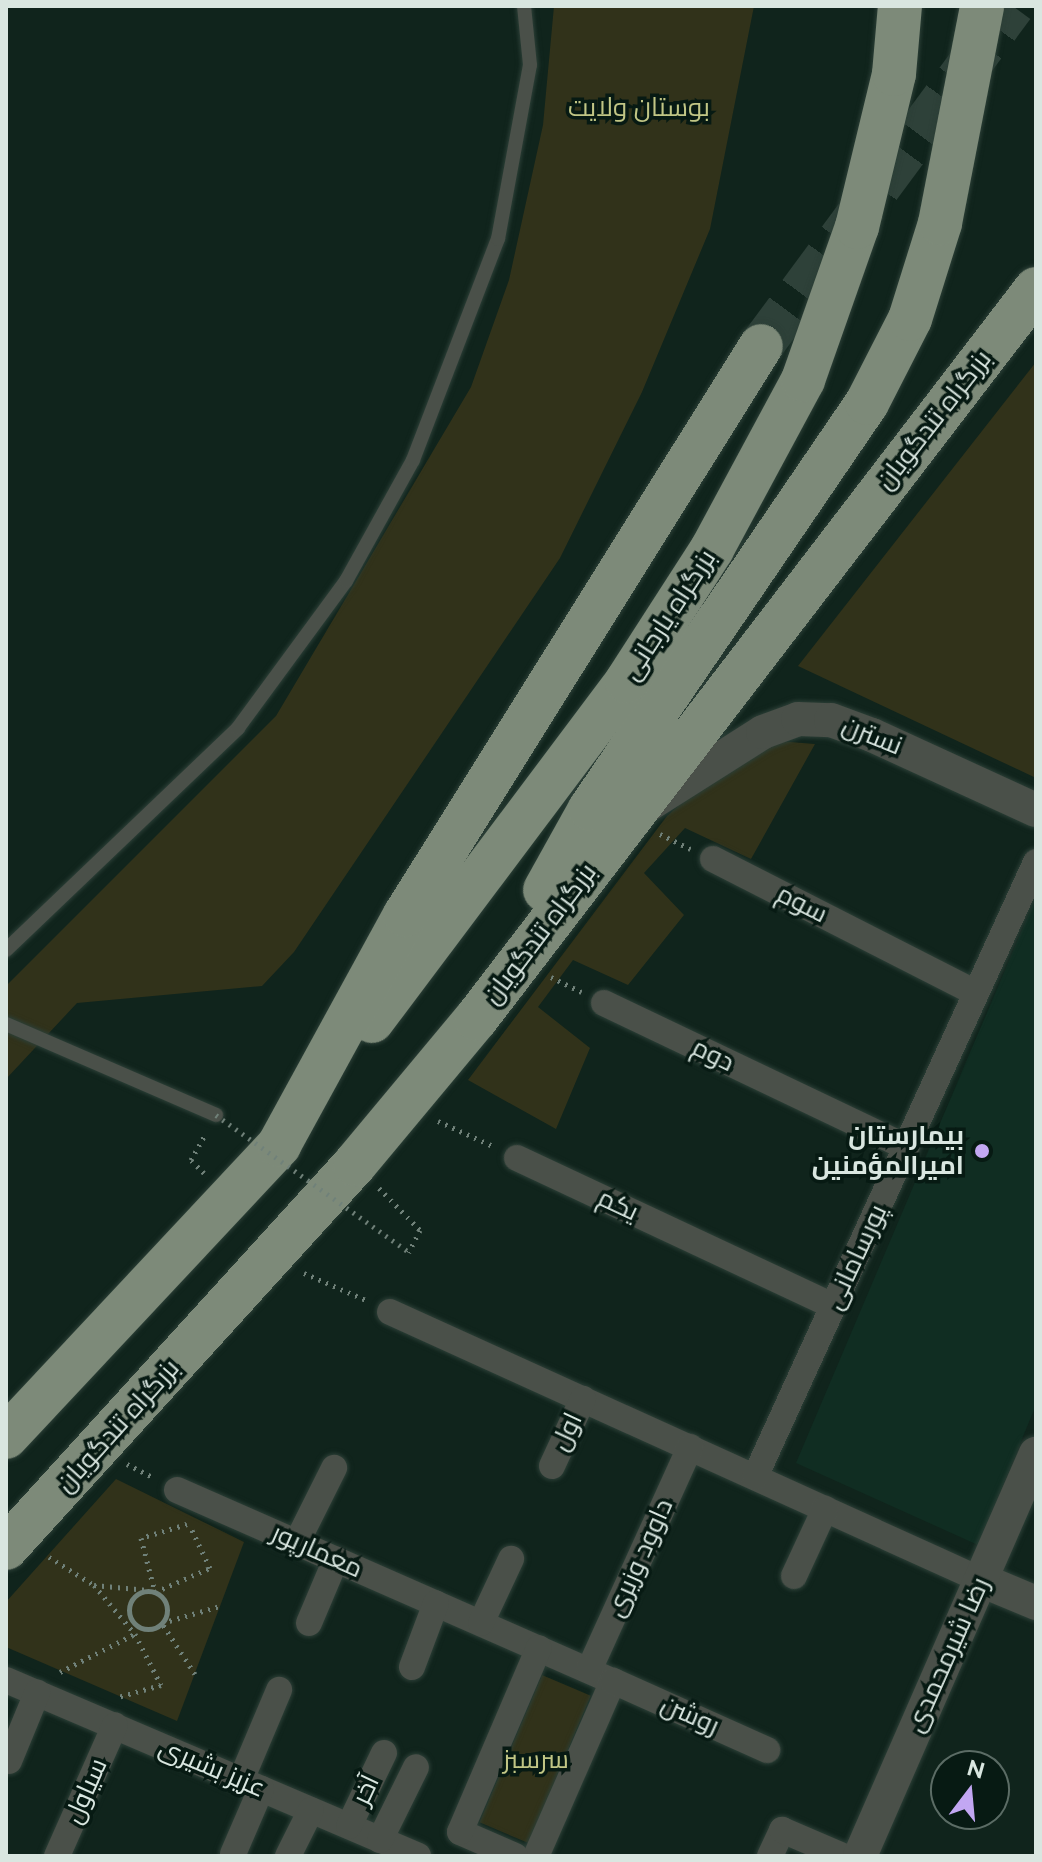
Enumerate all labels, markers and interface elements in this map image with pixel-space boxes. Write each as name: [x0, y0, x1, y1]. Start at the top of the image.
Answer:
park label: بوستان ولایت: [568, 92, 710, 124]
street label: بزرگراه تندگویان: [870, 344, 998, 496]
street label: بزرگراه یارجانی: [615, 544, 723, 686]
street label: نسترن: [837, 710, 907, 762]
street label: بزرگراه تندگویان: [477, 857, 603, 1011]
street label: سوم: [771, 878, 833, 930]
street label: دوم: [687, 1032, 739, 1078]
place label: بیمارستان امیرالمؤمنین: [812, 1120, 964, 1182]
marker: بیمارستان امیرالمؤمنین: [971, 1140, 993, 1162]
street label: یکم: [593, 1182, 643, 1228]
street label: پورسامانی: [818, 1200, 894, 1314]
street label: بزرگراه تندگویان: [50, 1353, 186, 1499]
street label: اول: [545, 1408, 589, 1456]
street label: داوود وزیری: [600, 1494, 680, 1622]
street label: معمارپور: [267, 1517, 367, 1585]
street label: رضا شیرمحمدی: [900, 1573, 996, 1737]
street label: روشن: [656, 1688, 724, 1742]
street label: عزیز بشیری: [154, 1732, 270, 1804]
park label: سرسبز: [503, 1744, 569, 1776]
north arrow: [930, 1750, 1010, 1830]
street label: سیاول: [58, 1753, 114, 1829]
text: N: [964, 1754, 988, 1784]
street label: آخر: [346, 1770, 386, 1810]

